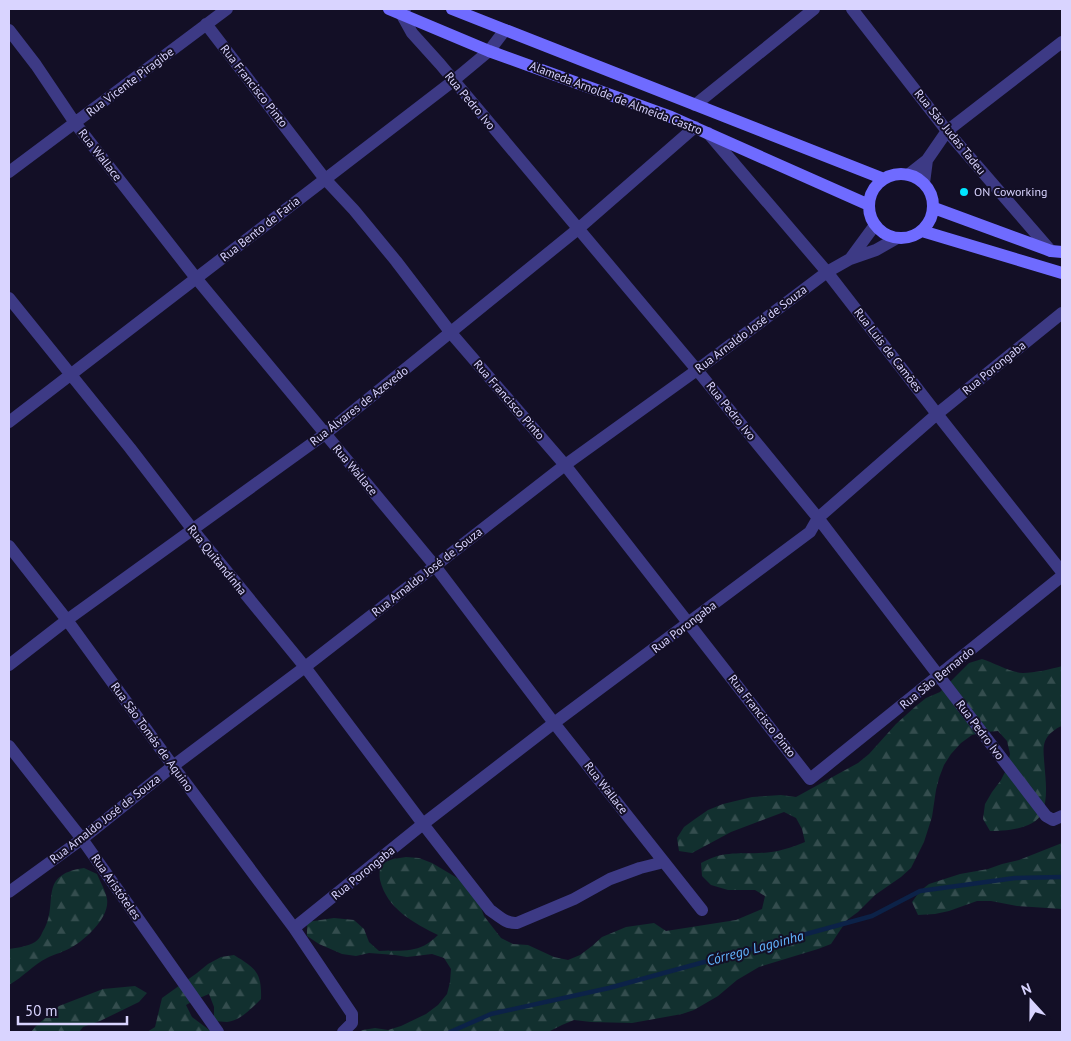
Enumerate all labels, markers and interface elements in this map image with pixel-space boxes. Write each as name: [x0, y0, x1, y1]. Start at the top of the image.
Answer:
street label: Rua Francisco Pinto: [217, 41, 291, 130]
street label: Rua Vicente Piragibe: [83, 44, 176, 119]
street label: Alameda Arnolde de Almeida Castro: [528, 58, 705, 137]
street label: Rua Pedro Ivo: [442, 69, 499, 133]
street label: Rua São Judas Tadeu: [911, 86, 989, 177]
street label: Rua Wallace: [75, 126, 125, 184]
place label: ON Coworking: [974, 184, 1047, 199]
marker: ON Coworking: [958, 186, 970, 198]
street label: Rua Bento de Faria: [217, 193, 303, 264]
street label: Rua Arnaldo José de Souza: [692, 282, 810, 376]
street label: Rua Luis de Camões: [851, 305, 926, 395]
street label: Rua Porongaba: [959, 337, 1028, 398]
street label: Rua Francisco Pinto: [471, 357, 548, 443]
street label: Rua Álvares de Azevedo: [307, 363, 411, 449]
street label: Rua Pedro Ivo: [703, 378, 759, 443]
street label: Rua Wallace: [330, 441, 381, 498]
street label: Rua Quitandinha: [185, 522, 250, 598]
street label: Rua Arnaldo José de Souza: [368, 524, 485, 619]
street label: Rua Porongaba: [648, 597, 719, 656]
street label: Rua São Bernardo: [896, 643, 977, 712]
street label: Rua Francisco Pinto: [725, 671, 799, 760]
street label: Rua São Tomás de Aquino: [108, 679, 197, 794]
street label: Rua Pedro Ivo: [953, 697, 1008, 762]
street label: Rua Wallace: [581, 759, 631, 817]
street label: Rua Arnaldo José de Souza: [46, 771, 163, 866]
street label: Rua Porongaba: [328, 842, 397, 903]
street label: Rua Aristóteles: [88, 851, 145, 922]
water label: Córrego Lagoinha: [704, 926, 806, 970]
north arrow: [1006, 976, 1056, 1026]
text: N: [1019, 979, 1034, 999]
scale bar: [18, 994, 126, 1026]
text: 50 m: [25, 1001, 58, 1020]

